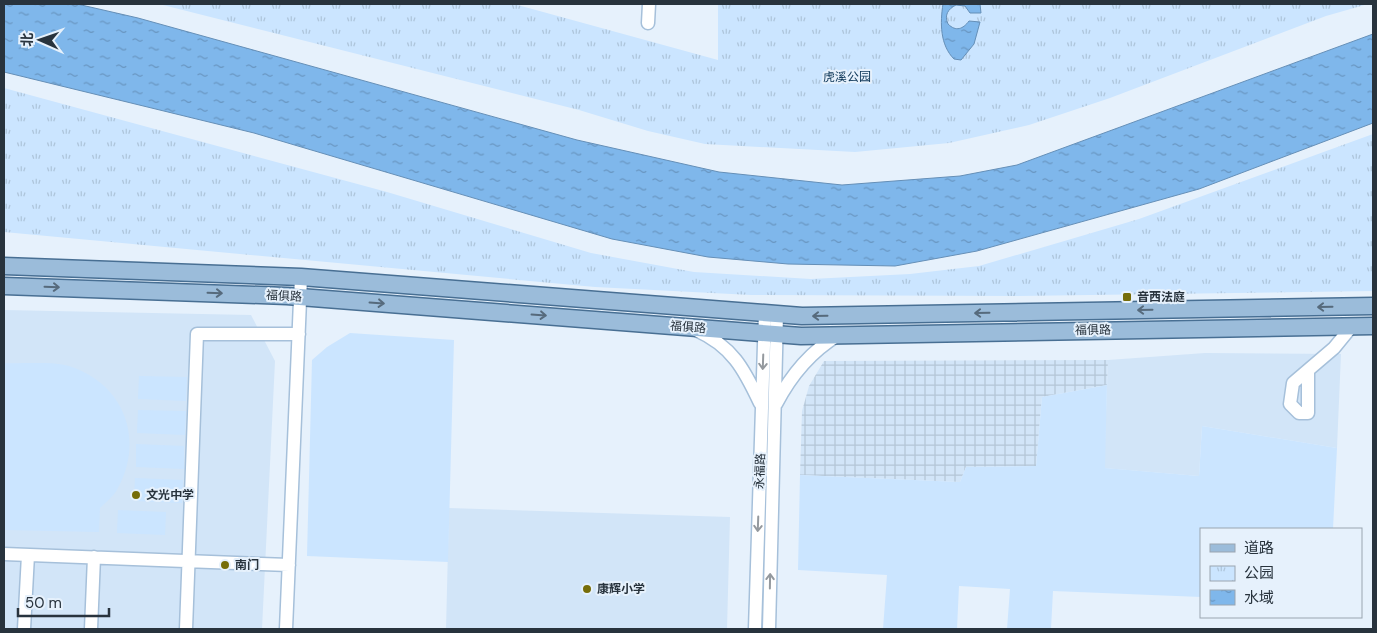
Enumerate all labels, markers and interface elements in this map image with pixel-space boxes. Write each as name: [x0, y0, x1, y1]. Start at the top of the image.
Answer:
north arrow: [15, 15, 65, 65]
text: 北: [18, 32, 36, 47]
park label: 虎溪公园: [823, 69, 871, 85]
one-way arrow: [44, 283, 60, 292]
street label: 福俱路: [266, 287, 302, 305]
one-way arrow: [206, 288, 223, 298]
place label: 音西法庭: [1137, 289, 1185, 305]
marker: 音西法庭: [1121, 291, 1133, 303]
one-way arrow: [369, 298, 385, 307]
one-way arrow: [1317, 302, 1333, 312]
one-way arrow: [1137, 305, 1153, 315]
one-way arrow: [974, 308, 990, 318]
one-way arrow: [531, 310, 547, 320]
one-way arrow: [812, 311, 828, 321]
street label: 福俱路: [669, 317, 707, 337]
street label: 福俱路: [1075, 322, 1111, 338]
one-way arrow: [758, 354, 768, 370]
street label: 永福路: [751, 453, 769, 489]
place label: 文光中学: [146, 487, 194, 503]
marker: 文光中学: [130, 489, 142, 501]
one-way arrow: [753, 516, 763, 532]
legend: [1200, 528, 1362, 618]
text: 道路: [1244, 538, 1274, 558]
place label: 南门: [235, 557, 259, 573]
marker: 南门: [219, 559, 231, 571]
text: 公园: [1244, 563, 1274, 583]
one-way arrow: [766, 573, 775, 589]
place label: 康辉小学: [597, 581, 645, 597]
marker: 康辉小学: [581, 583, 593, 595]
scale bar: [18, 586, 109, 618]
text: 水域: [1244, 588, 1274, 608]
text: 50 m: [25, 593, 62, 613]

